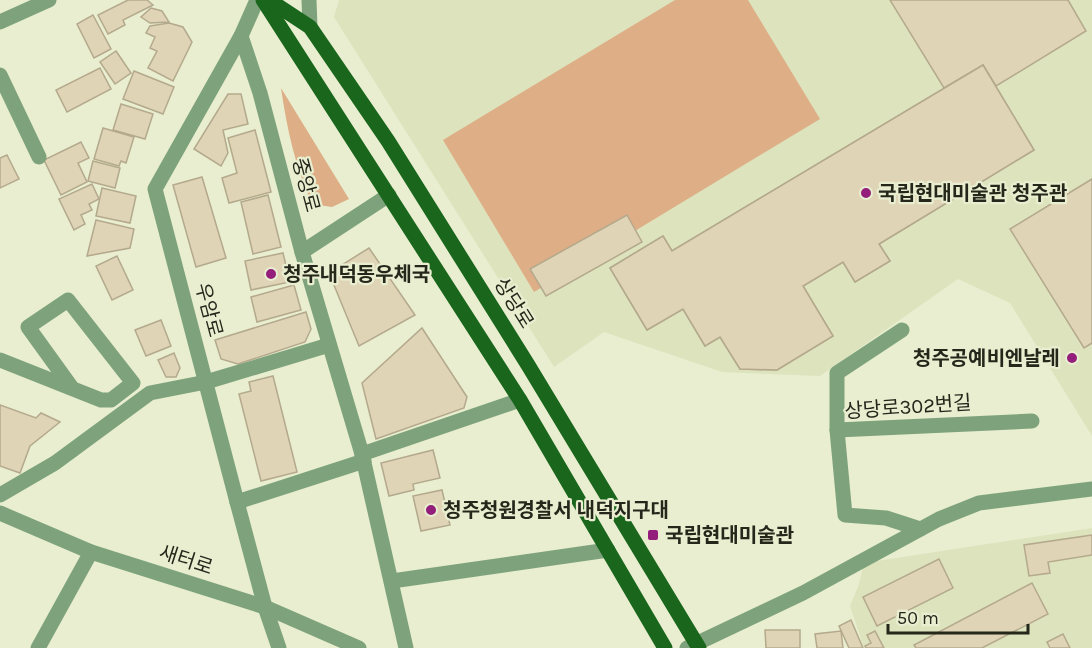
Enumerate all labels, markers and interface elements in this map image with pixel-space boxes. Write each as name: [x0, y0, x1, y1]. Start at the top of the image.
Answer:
street label: 중앙로: [288, 155, 324, 215]
place label: 국립현대미술관 청주관: [878, 182, 1068, 205]
marker: 국립현대미술관 청주관: [859, 186, 873, 200]
place label: 청주내덕동우체국: [283, 263, 430, 286]
marker: 청주내덕동우체국: [264, 267, 278, 281]
street label: 상당로: [490, 273, 538, 333]
street label: 우암로: [191, 280, 227, 340]
place label: 청주공예비엔날레: [913, 347, 1060, 370]
marker: 청주공예비엔날레: [1065, 351, 1079, 365]
street label: 상당로302번길: [844, 391, 972, 423]
place label: 청주청원경찰서 내덕지구대: [443, 499, 669, 522]
marker: 청주청원경찰서 내덕지구대: [424, 503, 438, 517]
place label: 국립현대미술관: [665, 524, 794, 547]
marker: 국립현대미술관: [646, 528, 660, 542]
street label: 새터로: [156, 541, 216, 579]
scale bar: [888, 597, 1028, 635]
text: 50 m: [897, 607, 939, 629]

